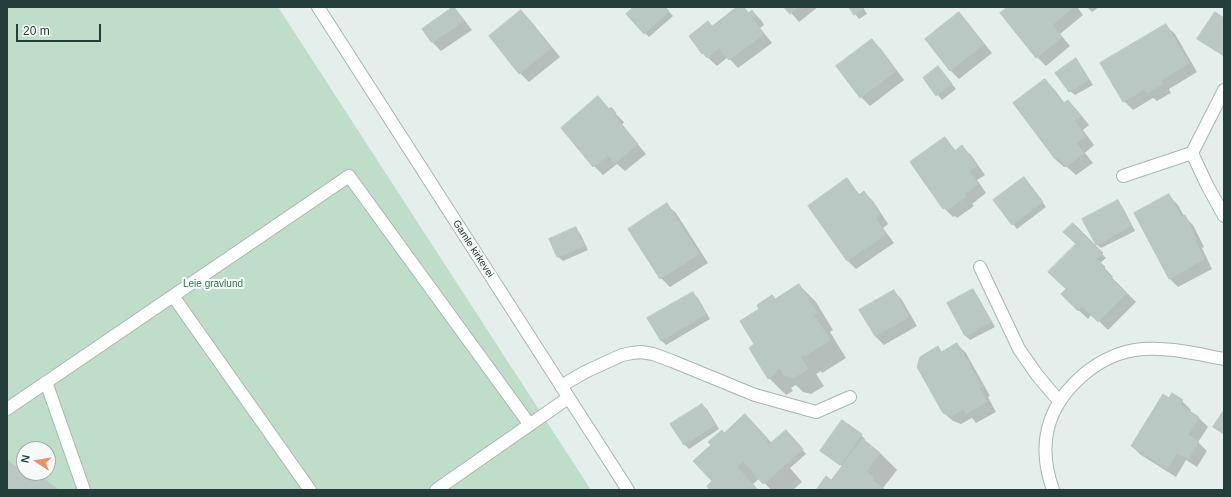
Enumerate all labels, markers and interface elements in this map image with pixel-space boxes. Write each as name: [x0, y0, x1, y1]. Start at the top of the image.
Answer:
scale bar: [18, 16, 103, 42]
text: 20 m: [23, 24, 50, 38]
street label: Gamle kirkevei: [450, 218, 496, 280]
park label: Leie gravlund: [183, 278, 243, 290]
north arrow: [16, 441, 56, 481]
text: N: [19, 454, 32, 464]

